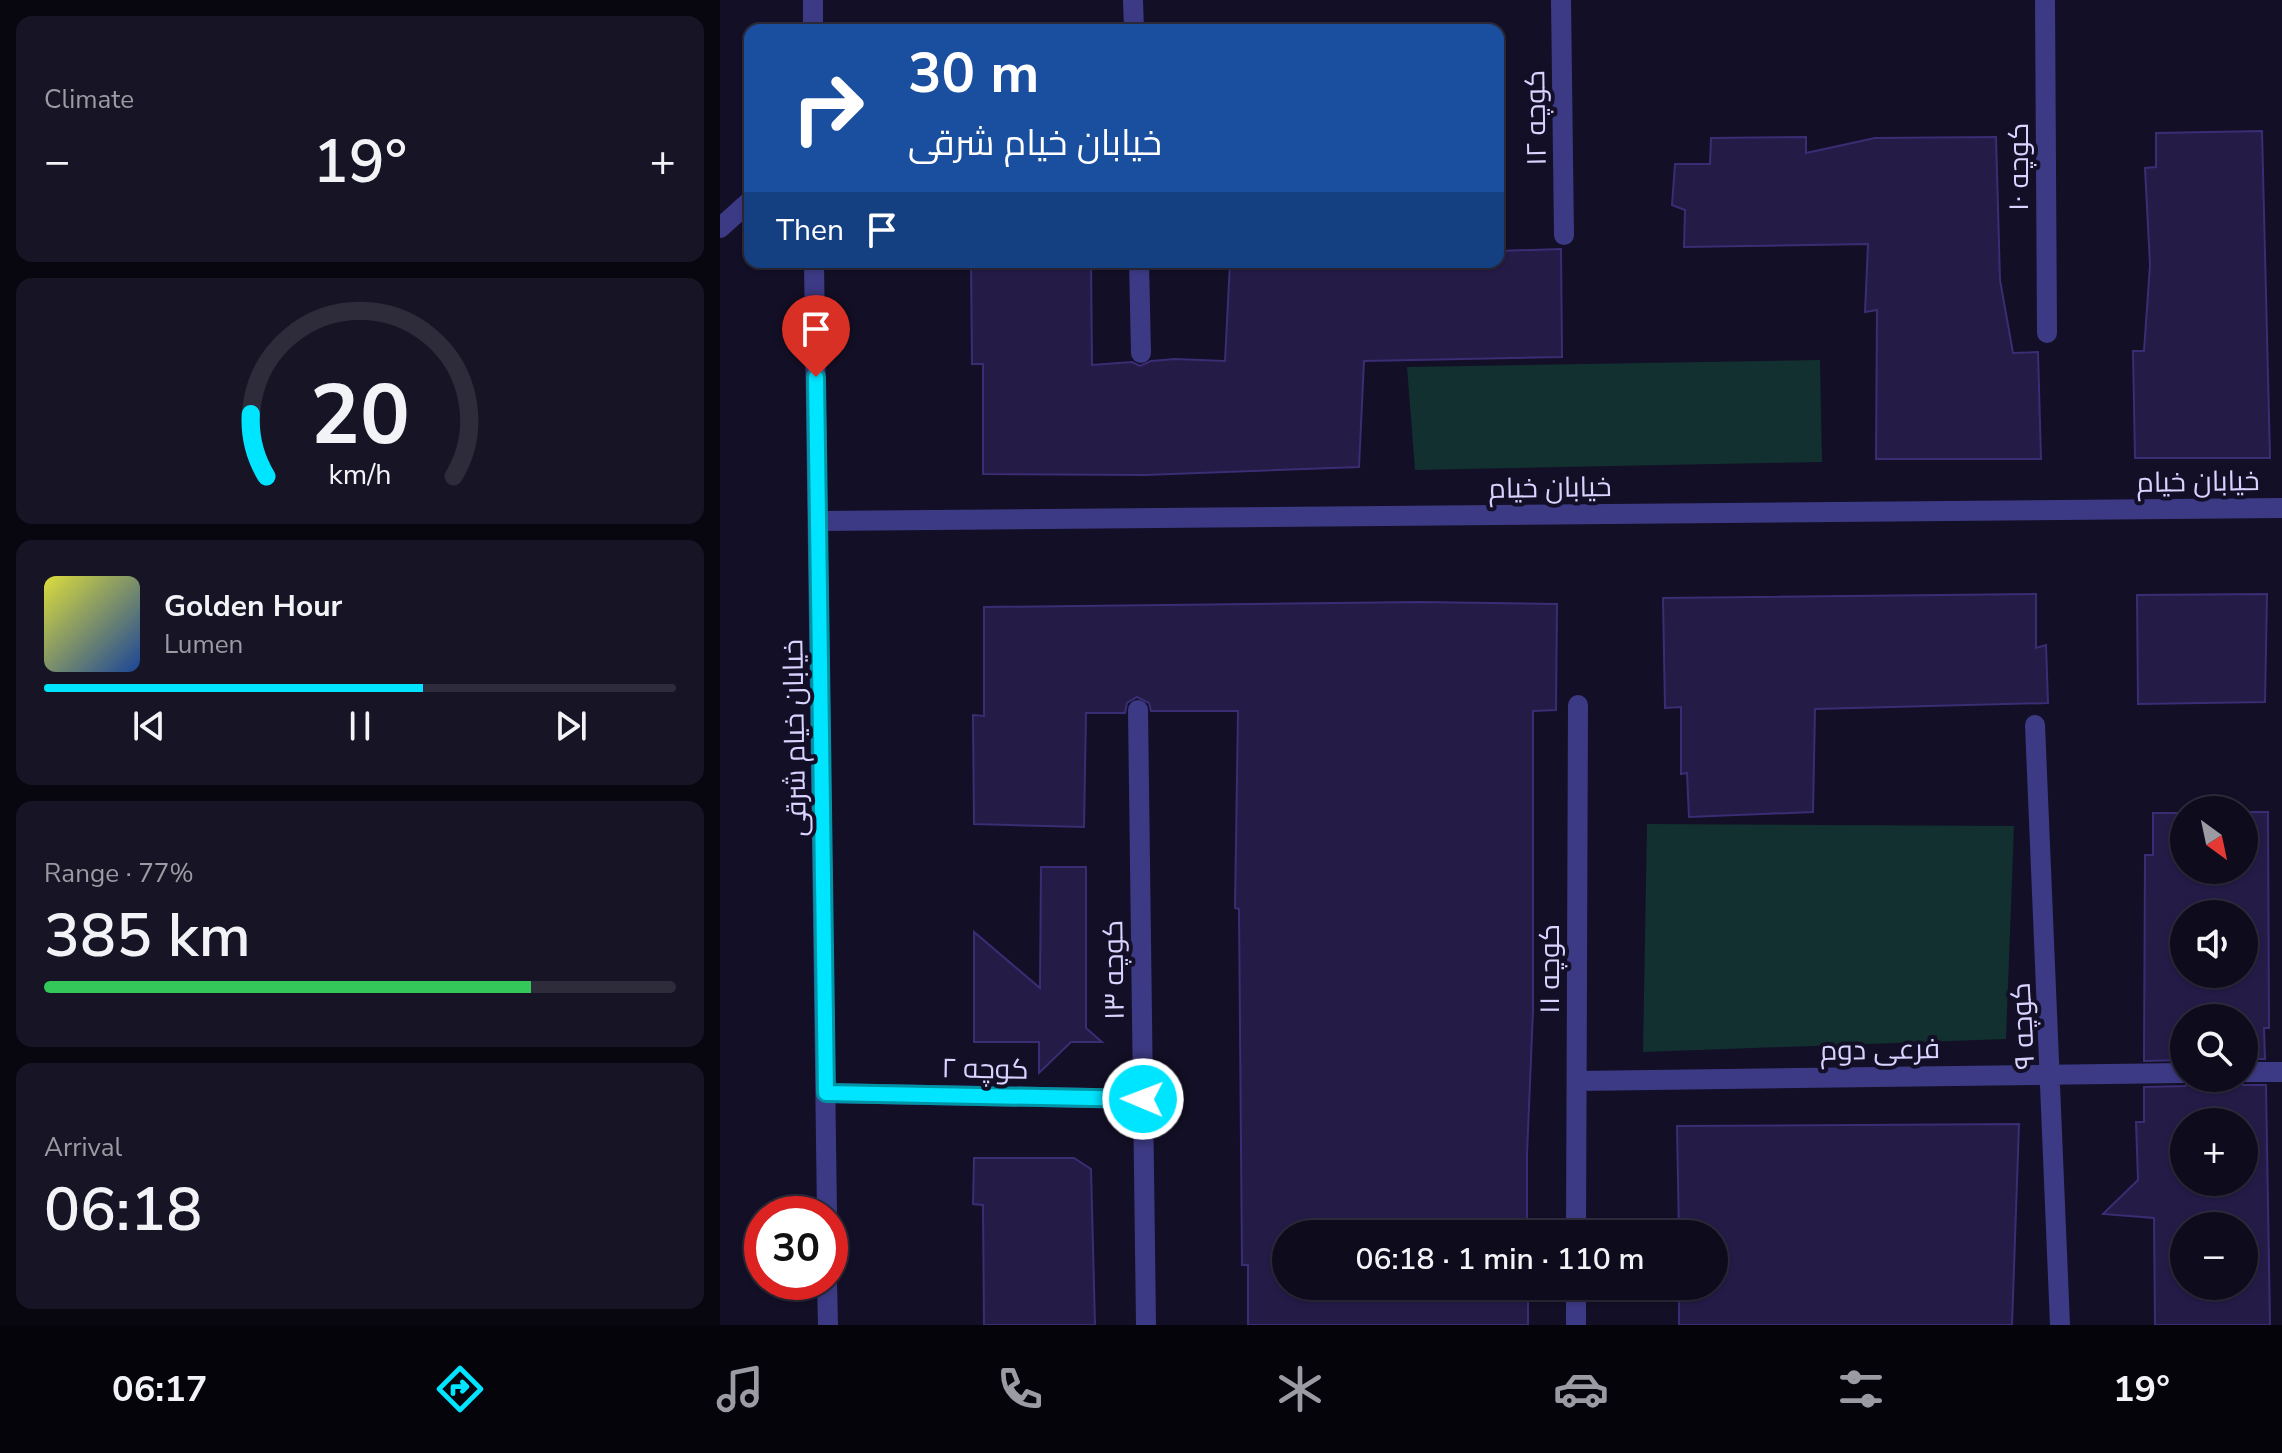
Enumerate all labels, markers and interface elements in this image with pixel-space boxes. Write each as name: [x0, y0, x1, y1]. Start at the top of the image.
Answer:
text: 30 m: [908, 35, 1039, 112]
icon: right: [776, 56, 880, 160]
street label: کوچه ۱۲: [1516, 70, 1556, 166]
text: Climate: [44, 82, 134, 117]
text: خیابان خیام شرقی: [908, 119, 1162, 168]
text: 19°: [313, 121, 407, 203]
street label: کوچه ۱۰: [2000, 123, 2038, 211]
text: −: [44, 132, 70, 192]
text: +: [650, 132, 676, 192]
icon: arrive: [860, 208, 904, 252]
text: Then: [776, 210, 844, 251]
pin: [782, 295, 850, 377]
icon: arrive: [794, 307, 838, 351]
text: 20: [310, 358, 410, 471]
text: km/h: [329, 455, 391, 494]
street label: خیابان خیام: [2136, 462, 2260, 502]
street label: خیابان خیام: [1488, 468, 1612, 508]
text: Golden Hour: [164, 586, 342, 627]
text: Lumen: [164, 627, 243, 662]
street label: خیابان خیام شرقی: [774, 639, 816, 837]
icon: previous: [127, 704, 171, 748]
icon: pause: [338, 704, 382, 748]
icon: next: [549, 704, 593, 748]
north arrow: [2170, 796, 2258, 884]
map controls: [2170, 796, 2258, 1300]
text: Range · 77%: [44, 856, 194, 891]
text: 385 km: [44, 895, 251, 977]
button: sound: [2170, 900, 2258, 988]
street label: کوچه ۱۳: [1094, 920, 1134, 1020]
street label: کوچه ۱۱: [1531, 924, 1569, 1014]
street label: کوچه ۹: [2002, 981, 2044, 1070]
button: search: [2170, 1004, 2258, 1092]
street label: فرعی دوم: [1820, 1030, 1940, 1070]
street label: کوچه ۲: [941, 1049, 1029, 1089]
position arrow: [1101, 1057, 1185, 1141]
button: +: [2170, 1108, 2258, 1196]
text: Arrival: [44, 1130, 122, 1165]
text: 06:18: [44, 1169, 202, 1251]
speed limit sign: 30: [744, 1196, 848, 1300]
button: −: [2170, 1212, 2258, 1300]
text: 06:18 · 1 min · 110 m: [1355, 1239, 1645, 1280]
icon: directions: [432, 1361, 488, 1417]
icon: music: [712, 1361, 768, 1417]
icon: phone: [992, 1361, 1048, 1417]
icon: climate: [1272, 1361, 1328, 1417]
icon: car: [1553, 1361, 1609, 1417]
icon: filters: [1833, 1361, 1889, 1417]
text: 06:17: [112, 1365, 207, 1414]
text: 19°: [2113, 1365, 2170, 1414]

